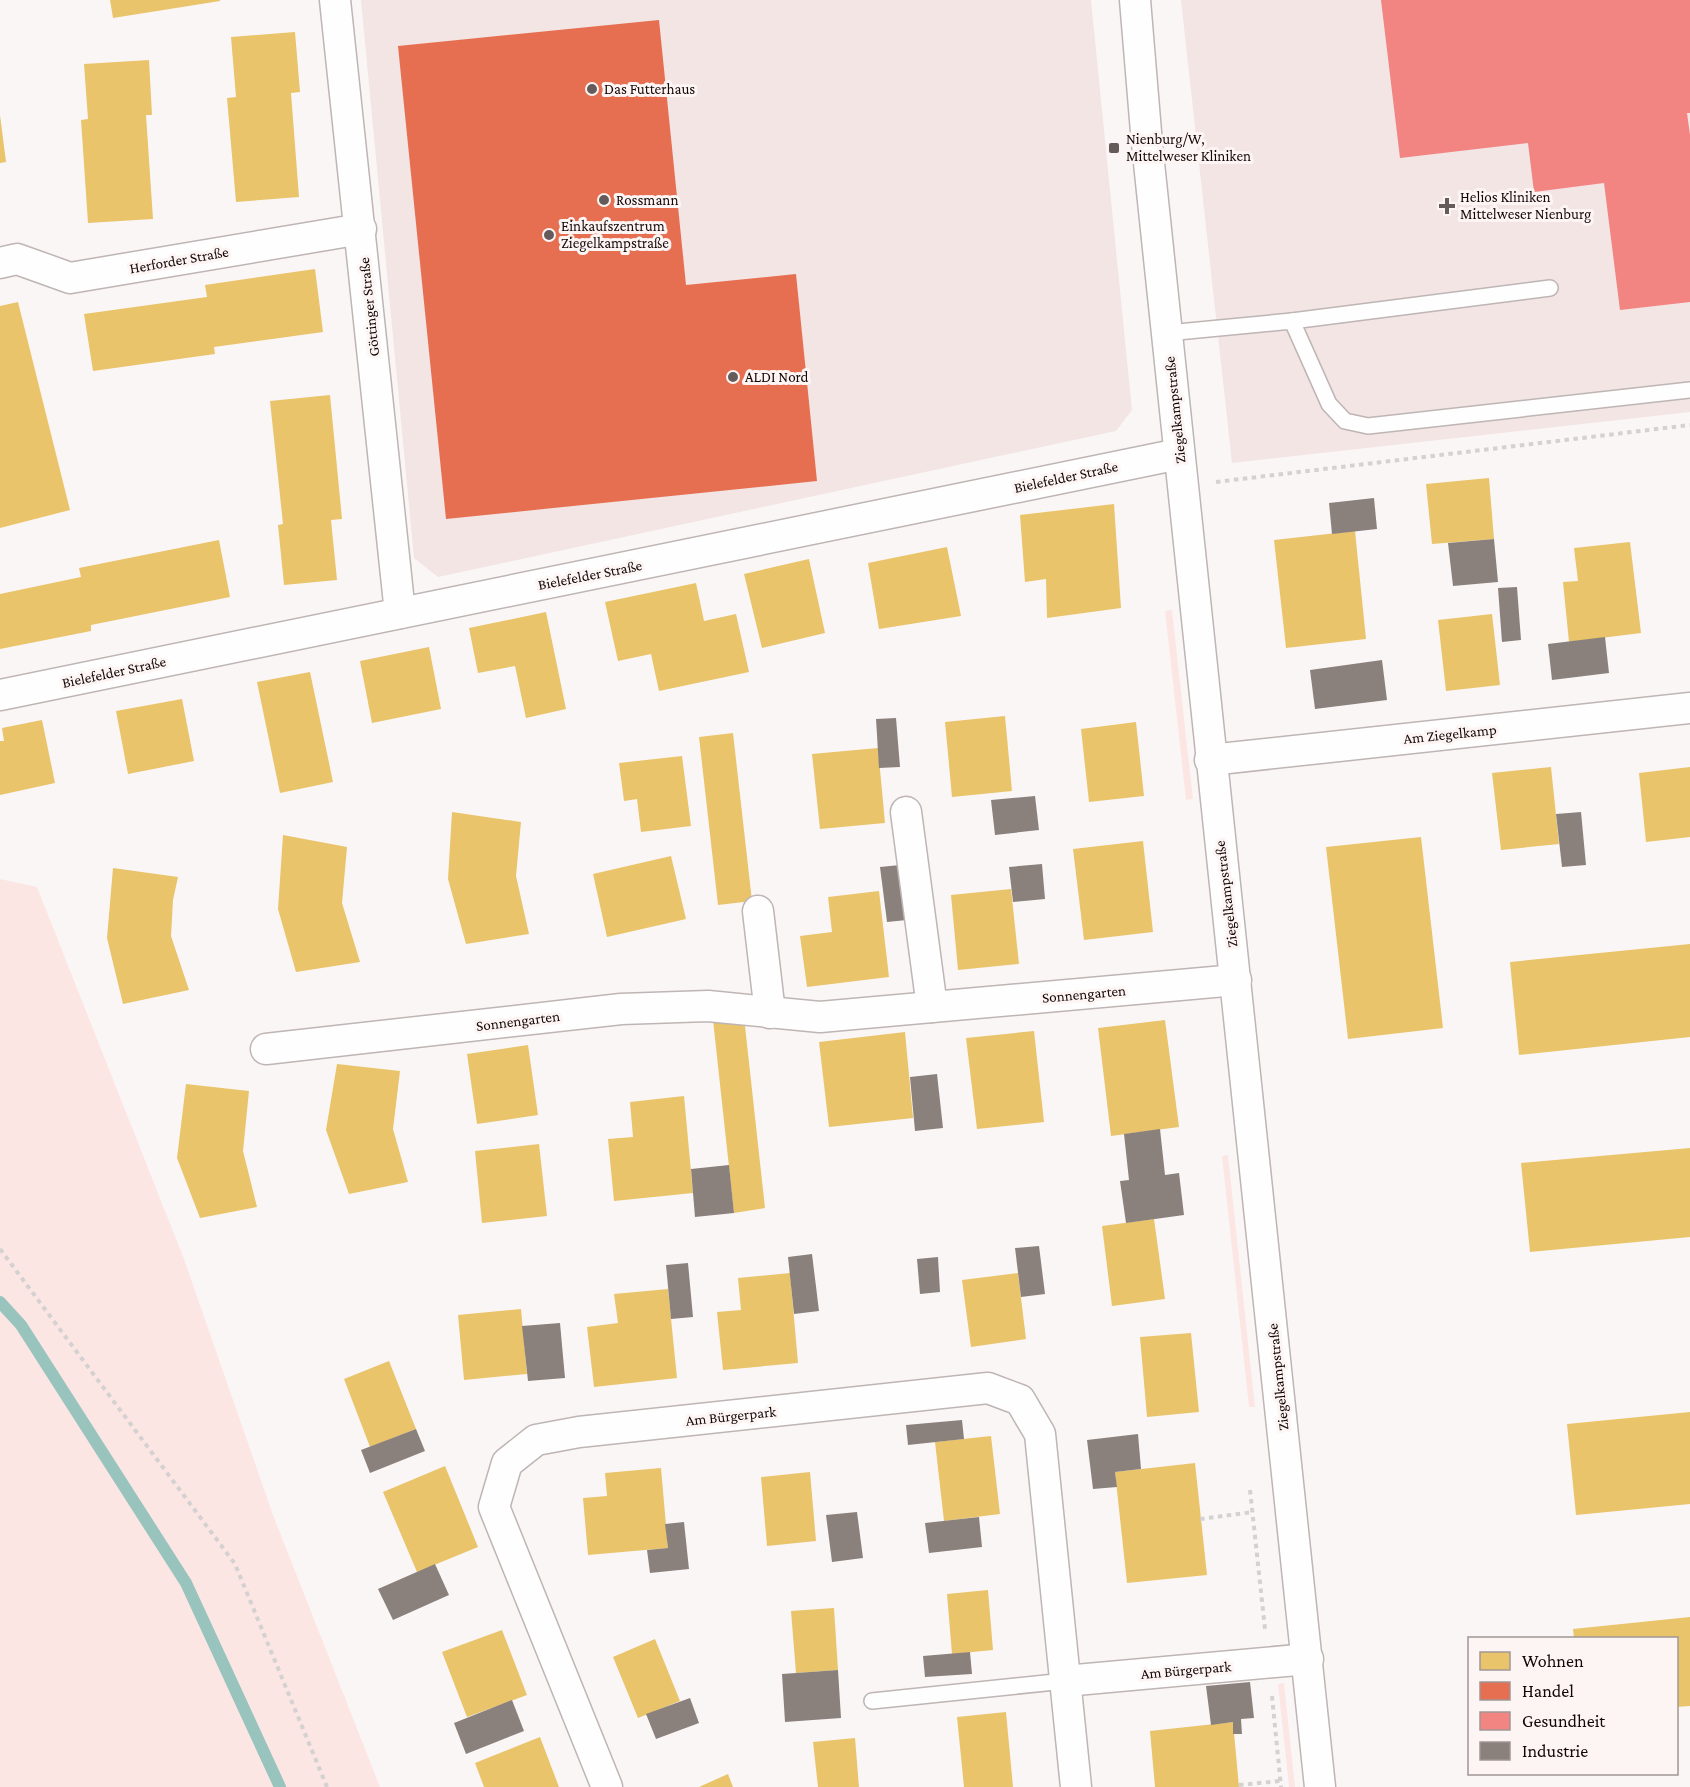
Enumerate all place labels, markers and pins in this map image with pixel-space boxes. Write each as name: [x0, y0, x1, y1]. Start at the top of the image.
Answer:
place label: Das Futterhaus: [604, 81, 695, 97]
marker: Das Futterhaus: [585, 82, 599, 96]
place label: Nienburg/W, Mittelweser Kliniken: [1126, 131, 1251, 164]
marker: Nienburg/W, Mittelweser Kliniken: [1107, 141, 1121, 155]
place label: Helios Kliniken Mittelweser Nienburg: [1460, 189, 1591, 223]
place label: Rossmann: [616, 192, 678, 208]
marker: Rossmann: [597, 193, 611, 207]
marker: Helios Kliniken Mittelweser Nienburg: [1438, 197, 1456, 215]
place label: Einkaufszentrum Ziegelkampstraße: [561, 218, 669, 252]
marker: Einkaufszentrum Ziegelkampstraße: [542, 228, 556, 242]
place label: ALDI Nord: [745, 369, 809, 385]
marker: ALDI Nord: [726, 370, 740, 384]

